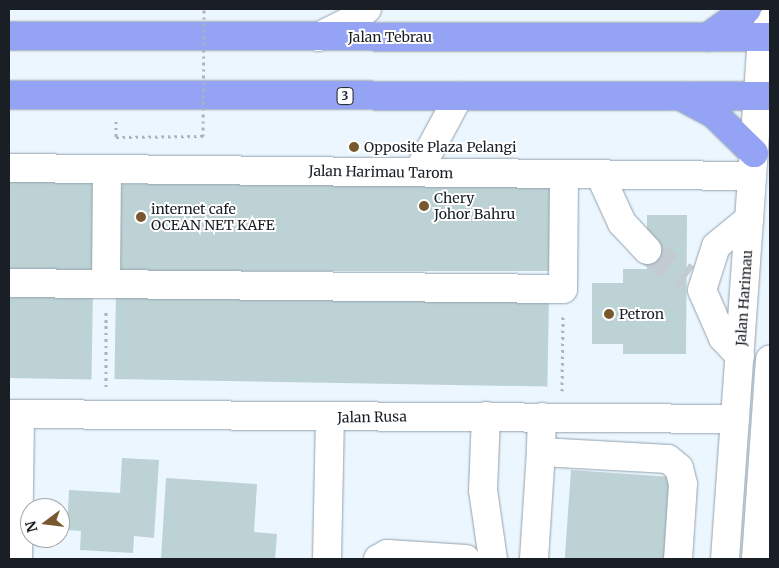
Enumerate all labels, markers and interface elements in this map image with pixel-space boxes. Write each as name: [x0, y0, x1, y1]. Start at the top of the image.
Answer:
street label: Jalan Tebrau: [348, 29, 432, 45]
road number: 3: [336, 86, 354, 105]
place label: Opposite Plaza Pelangi: [364, 139, 517, 155]
marker: Opposite Plaza Pelangi: [348, 141, 360, 153]
street label: Jalan Harimau Tarom: [309, 162, 453, 182]
place label: Chery Johor Bahru: [434, 190, 515, 222]
marker: Chery Johor Bahru: [418, 200, 430, 212]
place label: internet cafe OCEAN NET KAFE: [151, 201, 275, 233]
marker: internet cafe OCEAN NET KAFE: [135, 211, 147, 223]
street label: Jalan Harimau: [732, 249, 756, 347]
place label: Petron: [619, 306, 664, 322]
marker: Petron: [603, 308, 615, 320]
street label: Jalan Rusa: [337, 408, 407, 426]
north arrow: [20, 498, 70, 548]
text: N: [21, 519, 42, 534]

